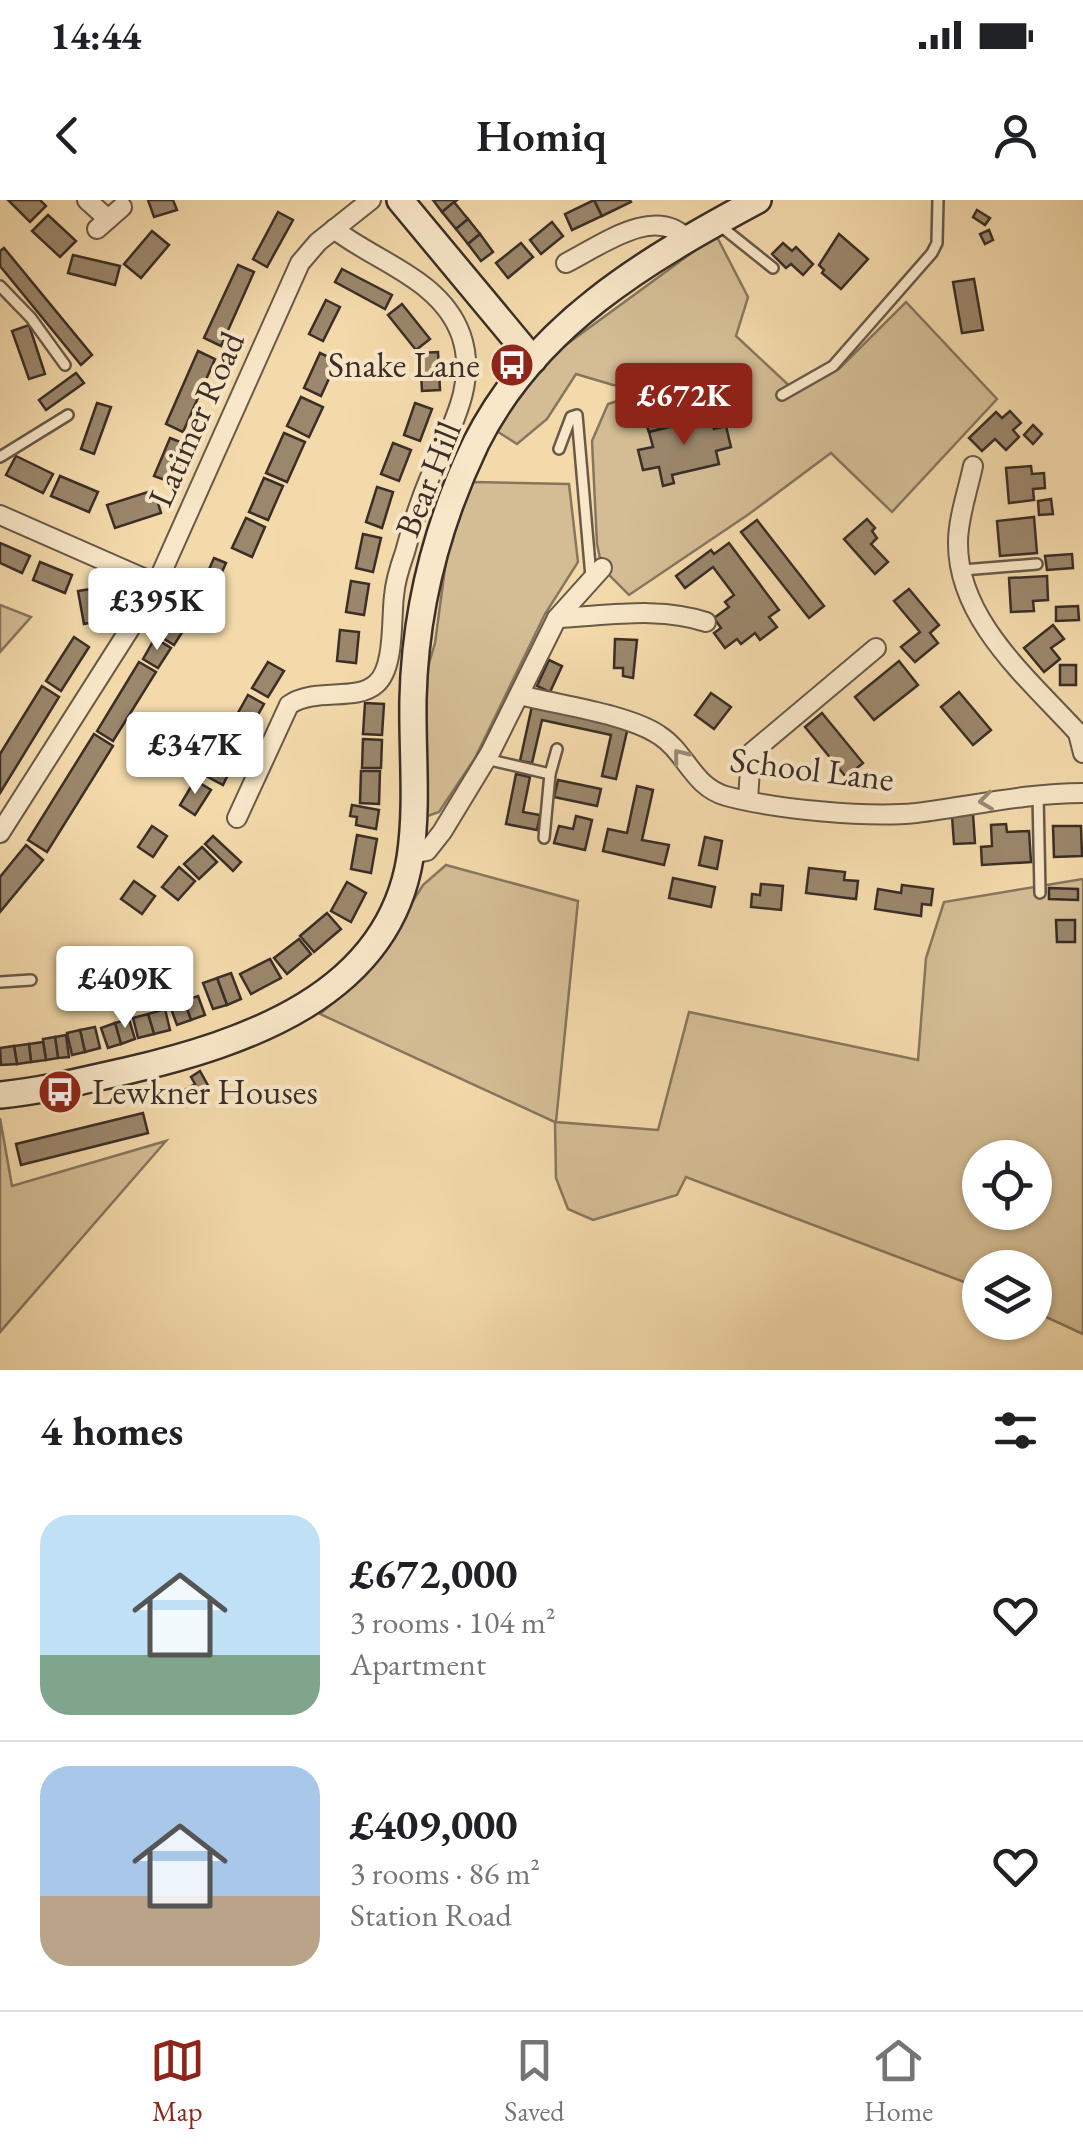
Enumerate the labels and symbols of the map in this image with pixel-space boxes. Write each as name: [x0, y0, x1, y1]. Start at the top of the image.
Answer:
street label: Latimer Road: [137, 324, 254, 513]
place label: Snake Lane: [328, 342, 480, 387]
bus stop icon: Snake Lane: [489, 342, 535, 388]
pin: £672K: [614, 363, 754, 448]
street label: Bear Hill: [384, 414, 471, 543]
pin: £395K: [87, 568, 227, 653]
pin: £347K: [125, 712, 265, 797]
street label: School Lane: [728, 736, 896, 801]
one-way arrow: [674, 749, 692, 767]
one-way arrow: [978, 790, 994, 811]
pin: £409K: [55, 946, 195, 1031]
bus stop icon: Lewkner Houses: [37, 1069, 83, 1115]
place label: Lewkner Houses: [92, 1069, 318, 1114]

